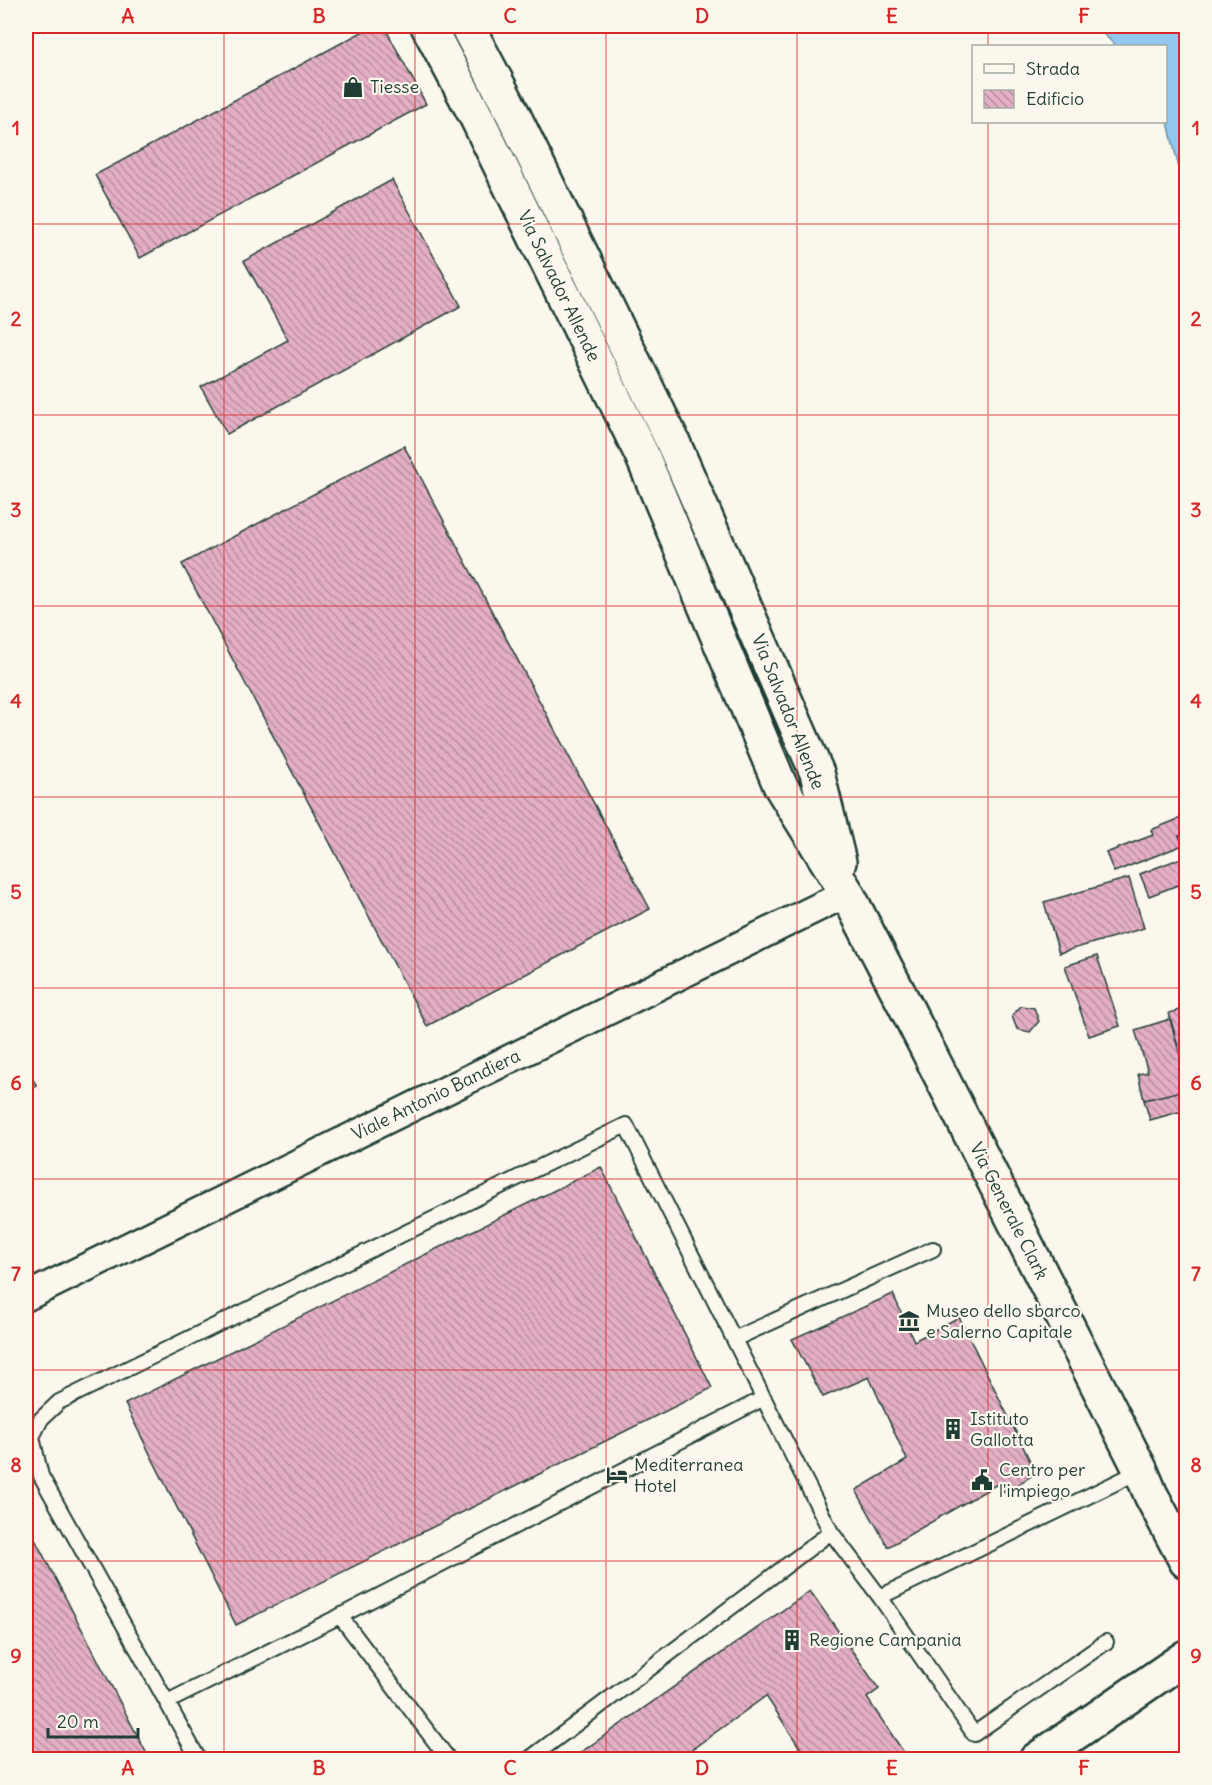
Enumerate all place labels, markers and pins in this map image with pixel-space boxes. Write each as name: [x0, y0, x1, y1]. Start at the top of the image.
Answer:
shop icon: Tiesse: [341, 75, 365, 99]
place label: Tiesse: [370, 75, 419, 98]
place label: Museo dello sbarco e Salerno Capitale: [926, 1299, 1081, 1343]
museum icon: Museo dello sbarco e Salerno Capitale: [897, 1309, 921, 1333]
place label: Istituto Gallotta: [970, 1407, 1034, 1451]
building icon: Istituto Gallotta: [941, 1417, 965, 1441]
place label: Mediterranea Hotel: [634, 1453, 744, 1497]
place label: Centro per l'impiego: [999, 1458, 1086, 1502]
hotel icon: Mediterranea Hotel: [605, 1463, 629, 1487]
public building icon: Centro per l'impiego: [970, 1468, 994, 1492]
building icon: Regione Campania: [780, 1628, 804, 1652]
place label: Regione Campania: [809, 1628, 961, 1651]

